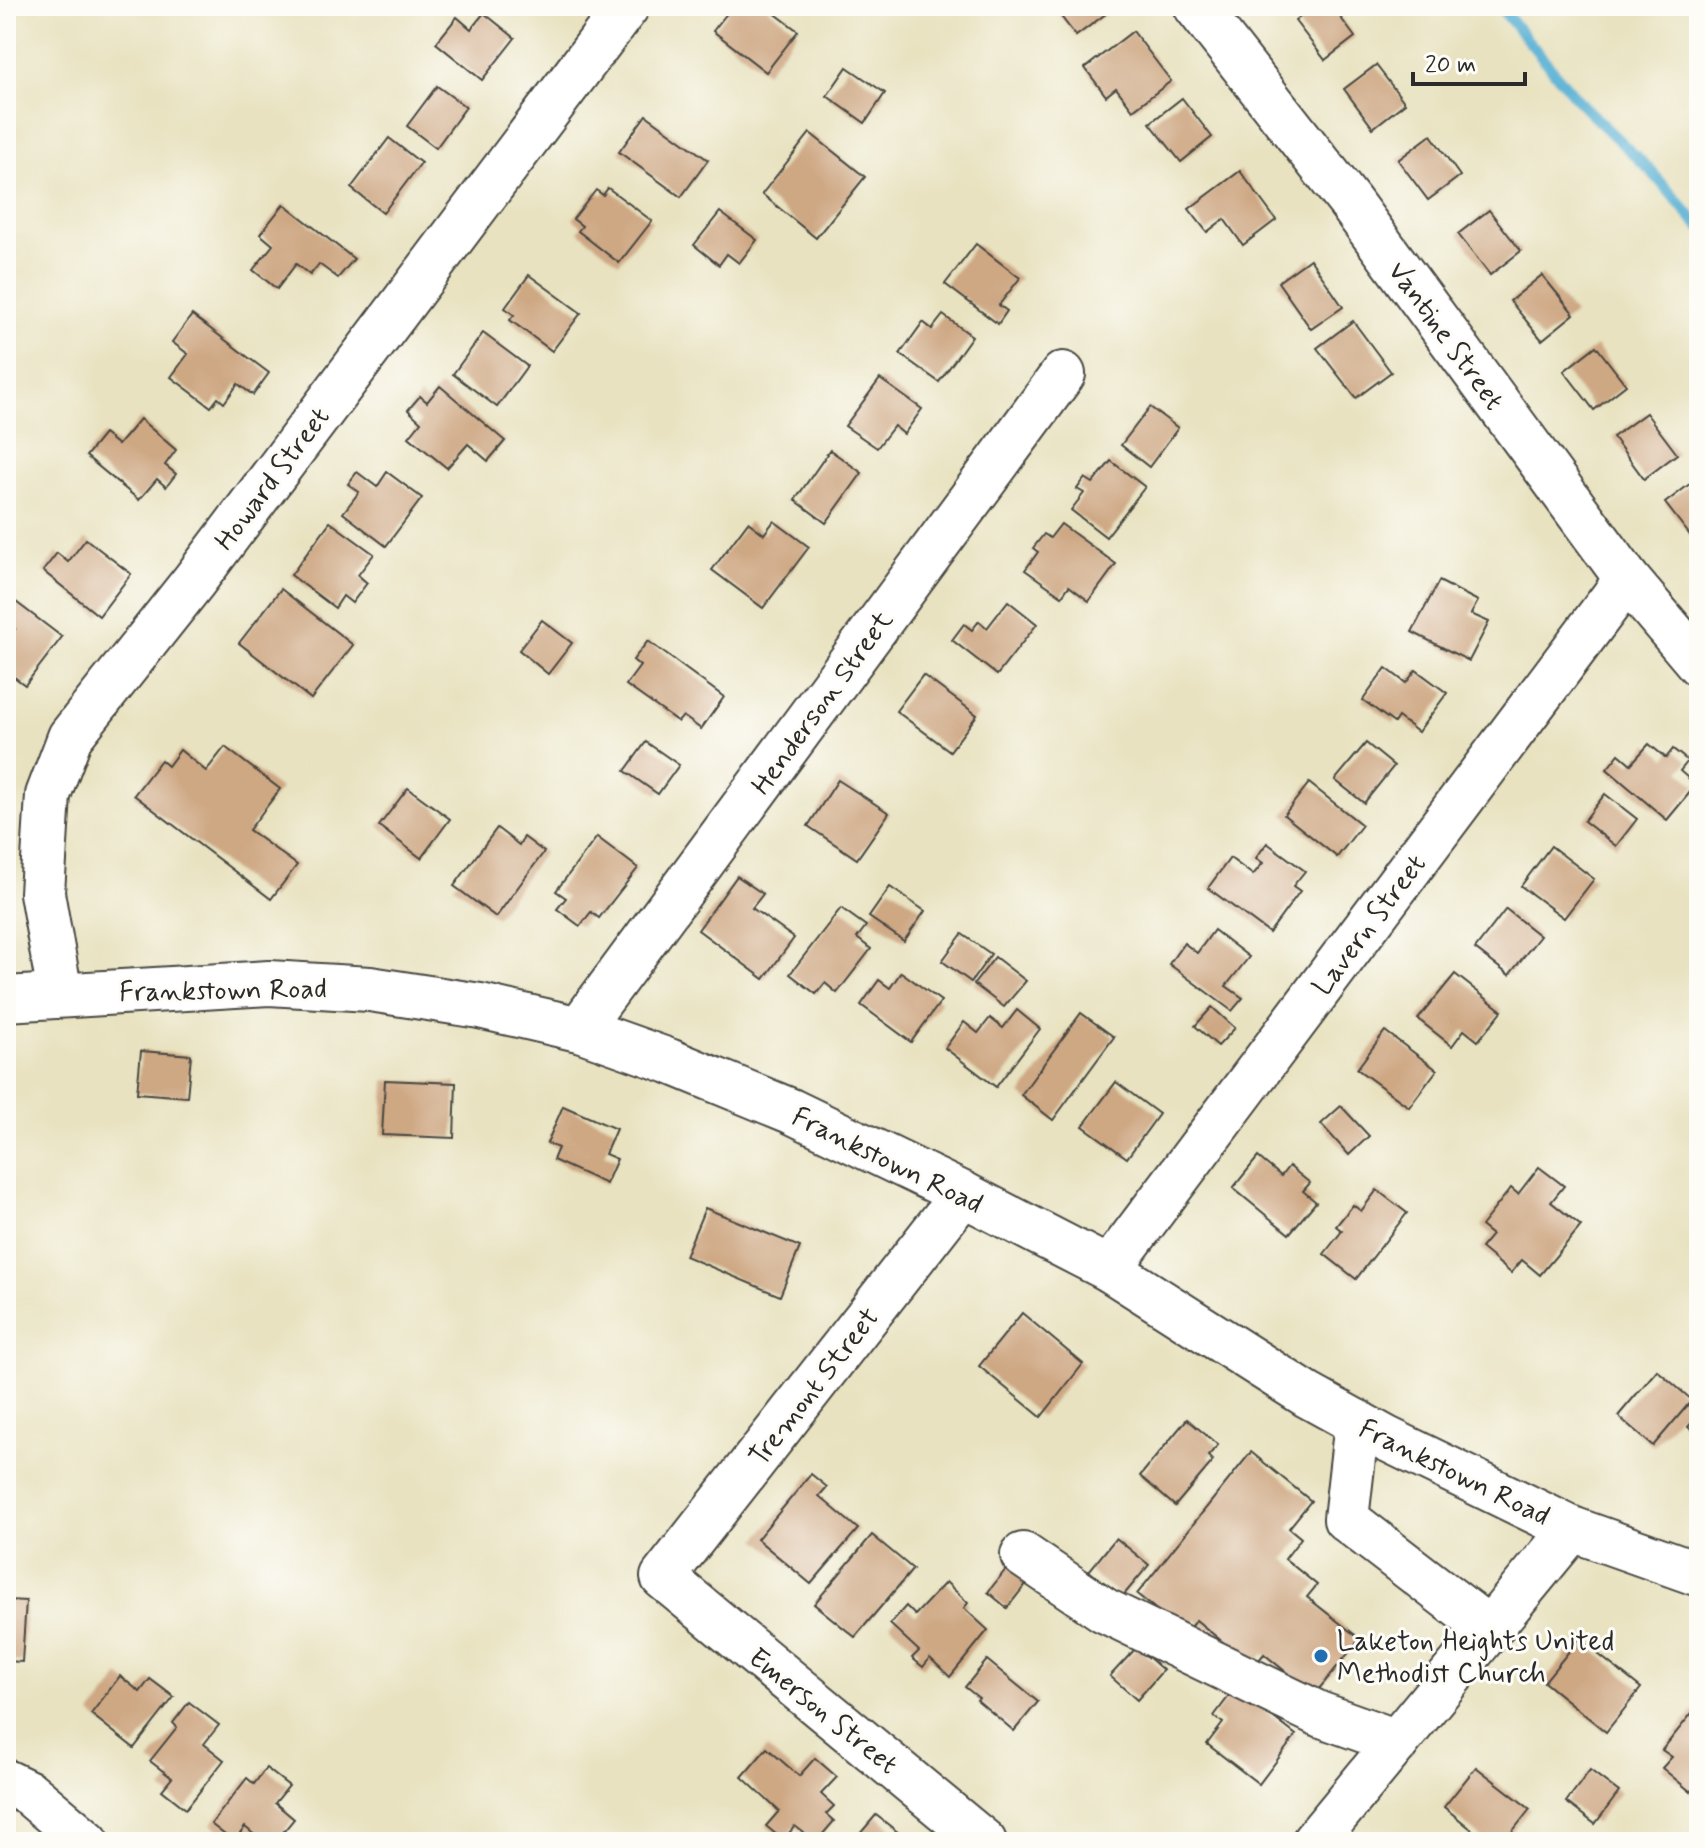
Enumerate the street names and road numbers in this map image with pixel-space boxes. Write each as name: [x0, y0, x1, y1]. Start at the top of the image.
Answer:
street label: Vantine Street: [1378, 255, 1512, 418]
street label: Howard Street: [207, 400, 339, 559]
street label: Henderson Street: [744, 603, 903, 803]
street label: Lavern Street: [1305, 847, 1435, 1004]
street label: Frankstown Road: [119, 971, 327, 1012]
street label: Frankstown Road: [785, 1099, 988, 1223]
street label: Tremont Street: [741, 1301, 889, 1474]
street label: Frankstown Road: [1352, 1411, 1555, 1535]
street label: Emerson Street: [740, 1640, 905, 1784]

